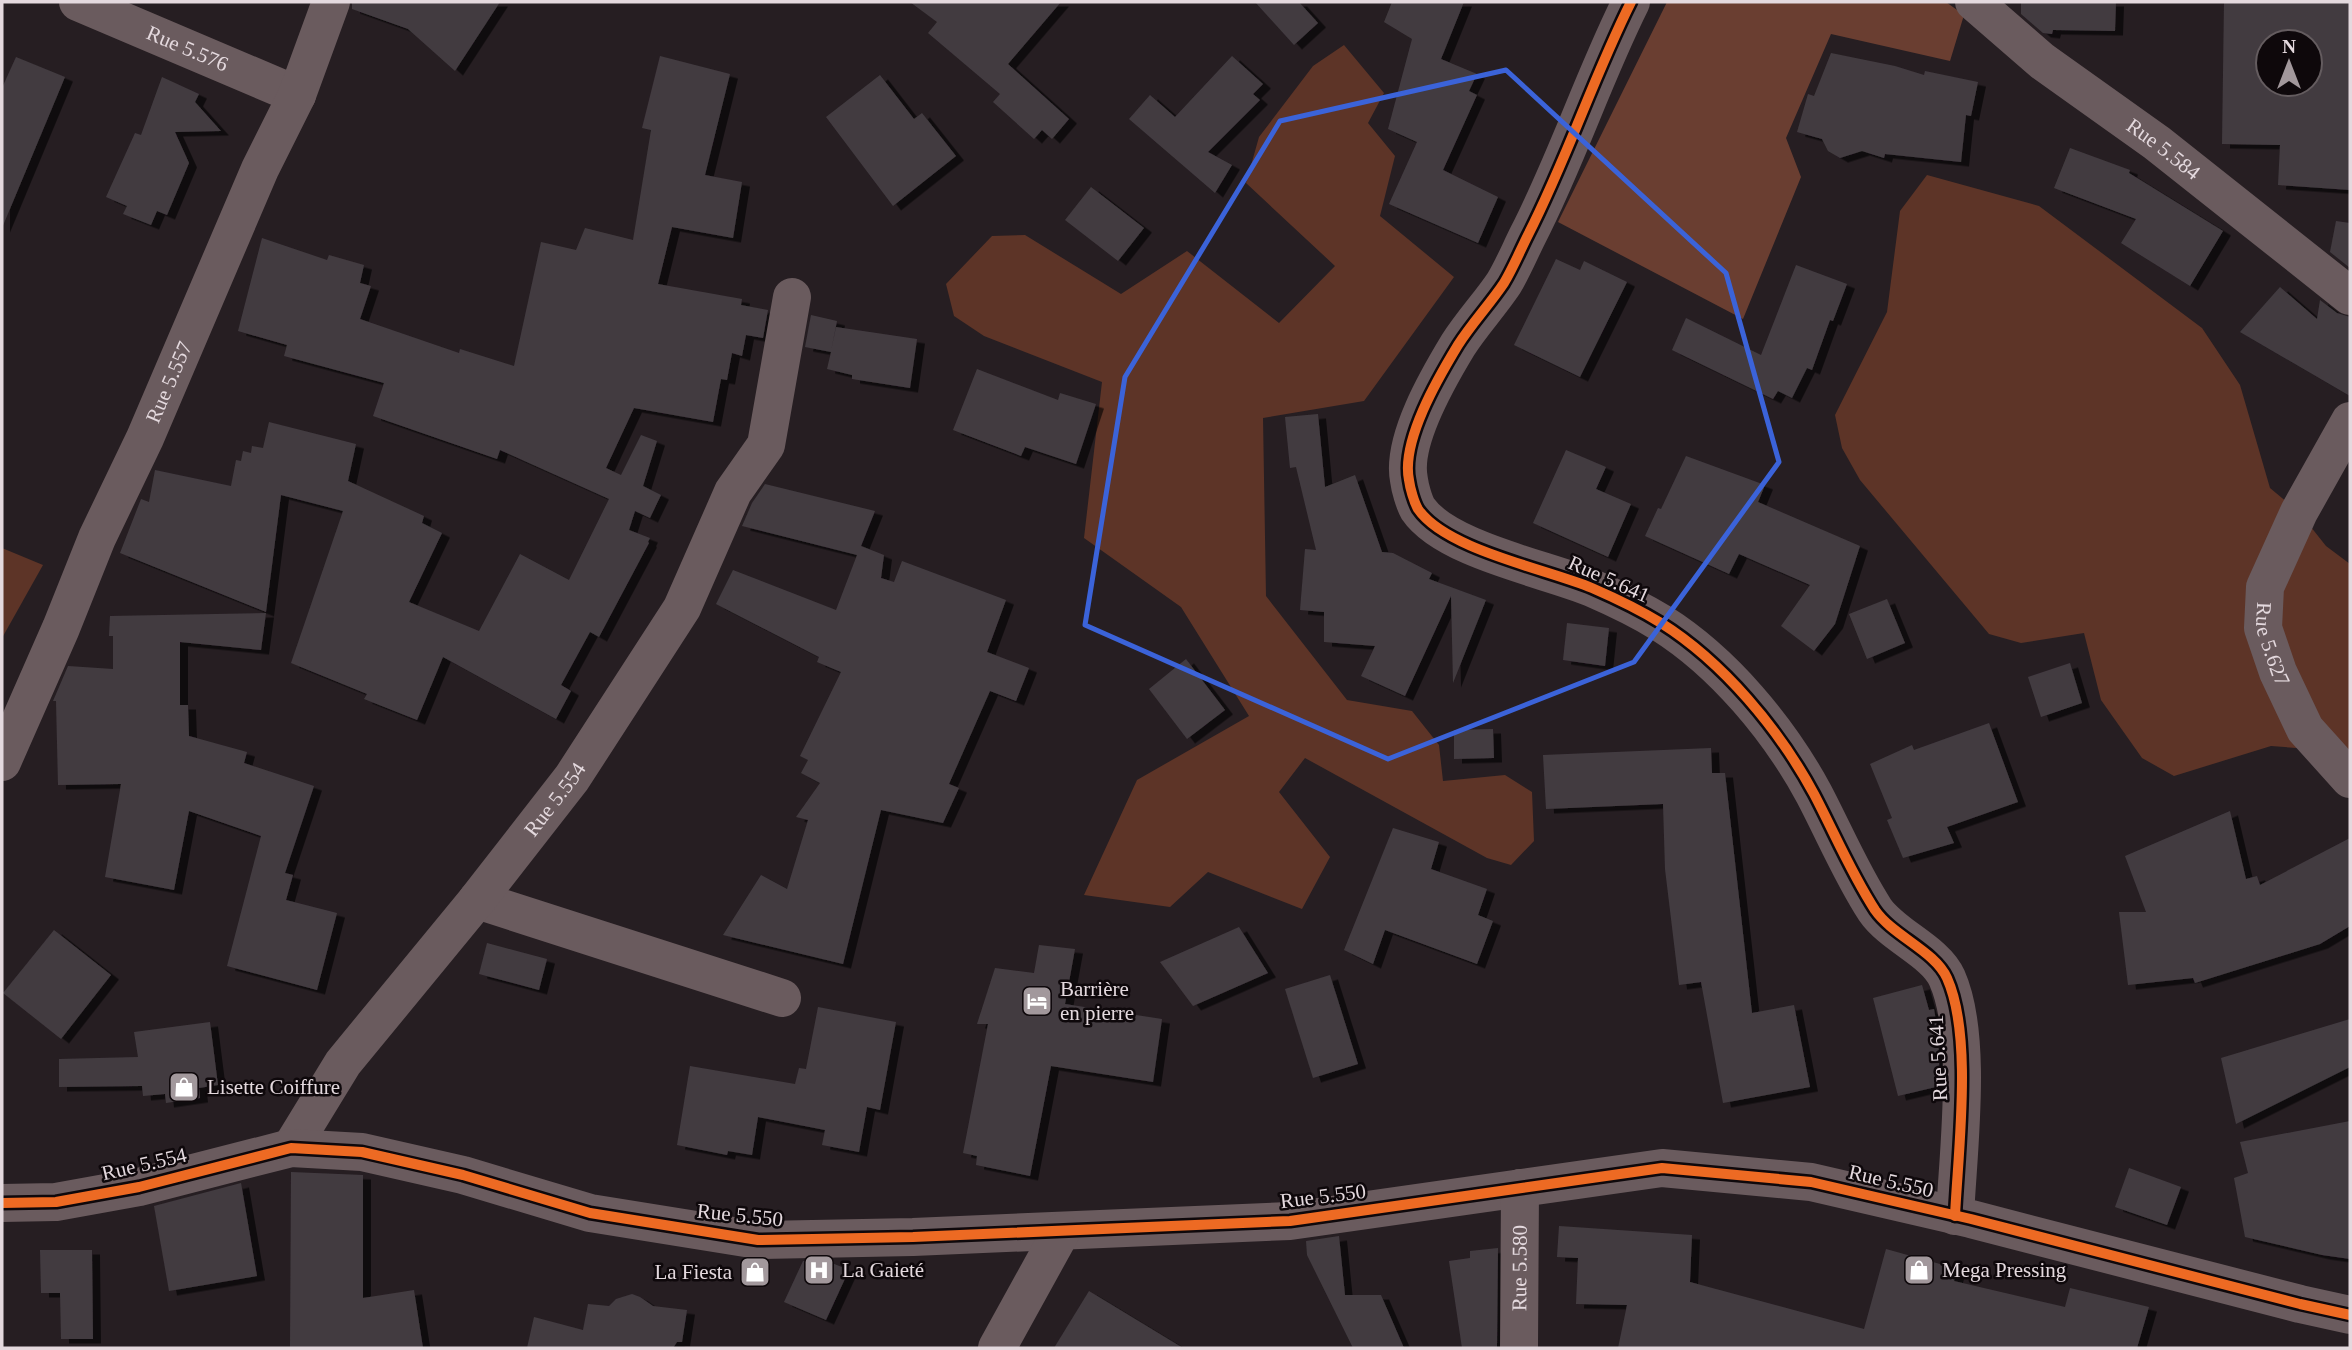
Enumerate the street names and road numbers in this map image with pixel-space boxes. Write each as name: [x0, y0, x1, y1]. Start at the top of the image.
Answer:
street label: Rue 5.576: [143, 21, 232, 76]
street label: Rue 5.584: [2122, 113, 2206, 185]
street label: Rue 5.557: [141, 338, 197, 427]
street label: Rue 5.641: [1565, 550, 1653, 608]
street label: Rue 5.627: [2251, 602, 2295, 690]
street label: Rue 5.554: [519, 758, 591, 841]
street label: Rue 5.641: [1924, 1014, 1952, 1102]
street label: Rue 5.554: [99, 1142, 189, 1185]
street label: Rue 5.550: [1846, 1160, 1936, 1202]
street label: Rue 5.550: [1279, 1179, 1367, 1213]
street label: Rue 5.550: [696, 1199, 784, 1231]
street label: Rue 5.580: [1507, 1225, 1532, 1311]

